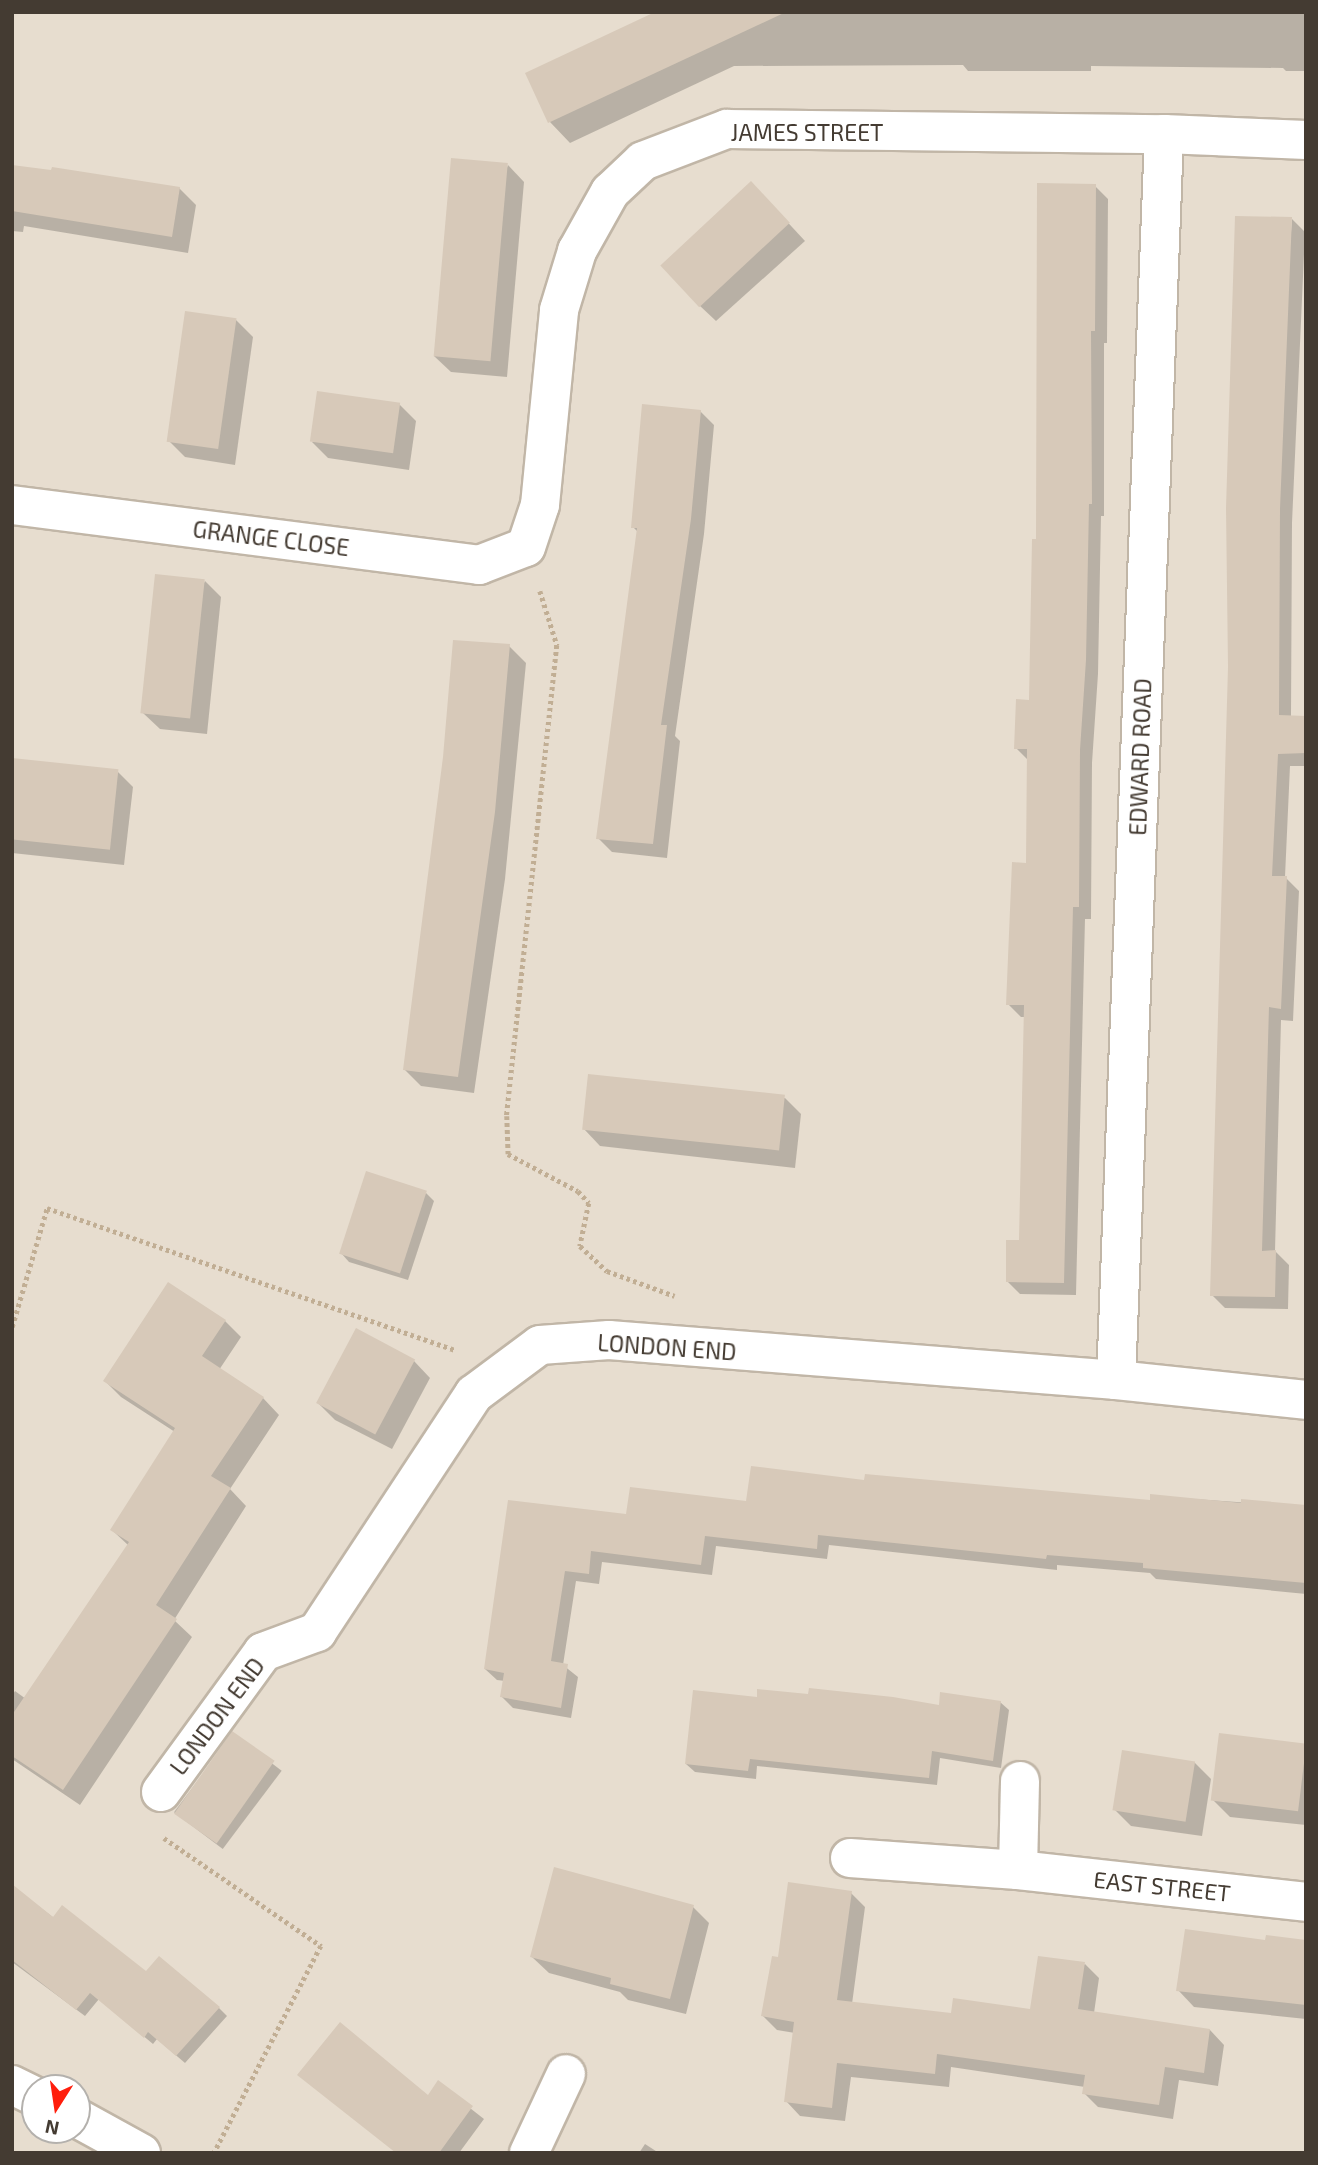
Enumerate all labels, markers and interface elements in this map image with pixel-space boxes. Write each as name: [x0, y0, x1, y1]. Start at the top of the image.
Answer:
street label: JAMES STREET: [731, 118, 883, 146]
street label: GRANGE CLOSE: [191, 515, 351, 561]
street label: EDWARD ROAD: [1123, 678, 1157, 836]
street label: LONDON END: [597, 1328, 737, 1366]
street label: LONDON END: [164, 1652, 270, 1780]
street label: EAST STREET: [1092, 1865, 1232, 1907]
north arrow: [21, 2074, 91, 2144]
text: N: [43, 2115, 61, 2141]

